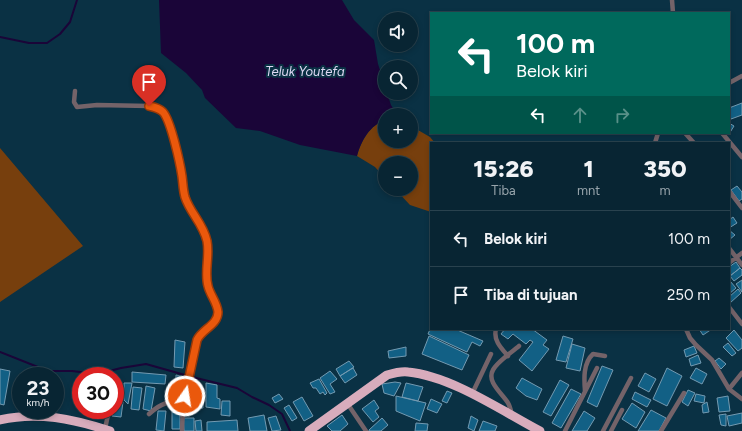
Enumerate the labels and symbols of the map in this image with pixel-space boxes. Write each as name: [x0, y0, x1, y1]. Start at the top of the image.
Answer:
water label: Teluk Youtefa: [265, 64, 345, 79]
pin: [132, 65, 166, 106]
speed limit sign: 30: [72, 367, 124, 419]
position arrow: [164, 375, 206, 417]

